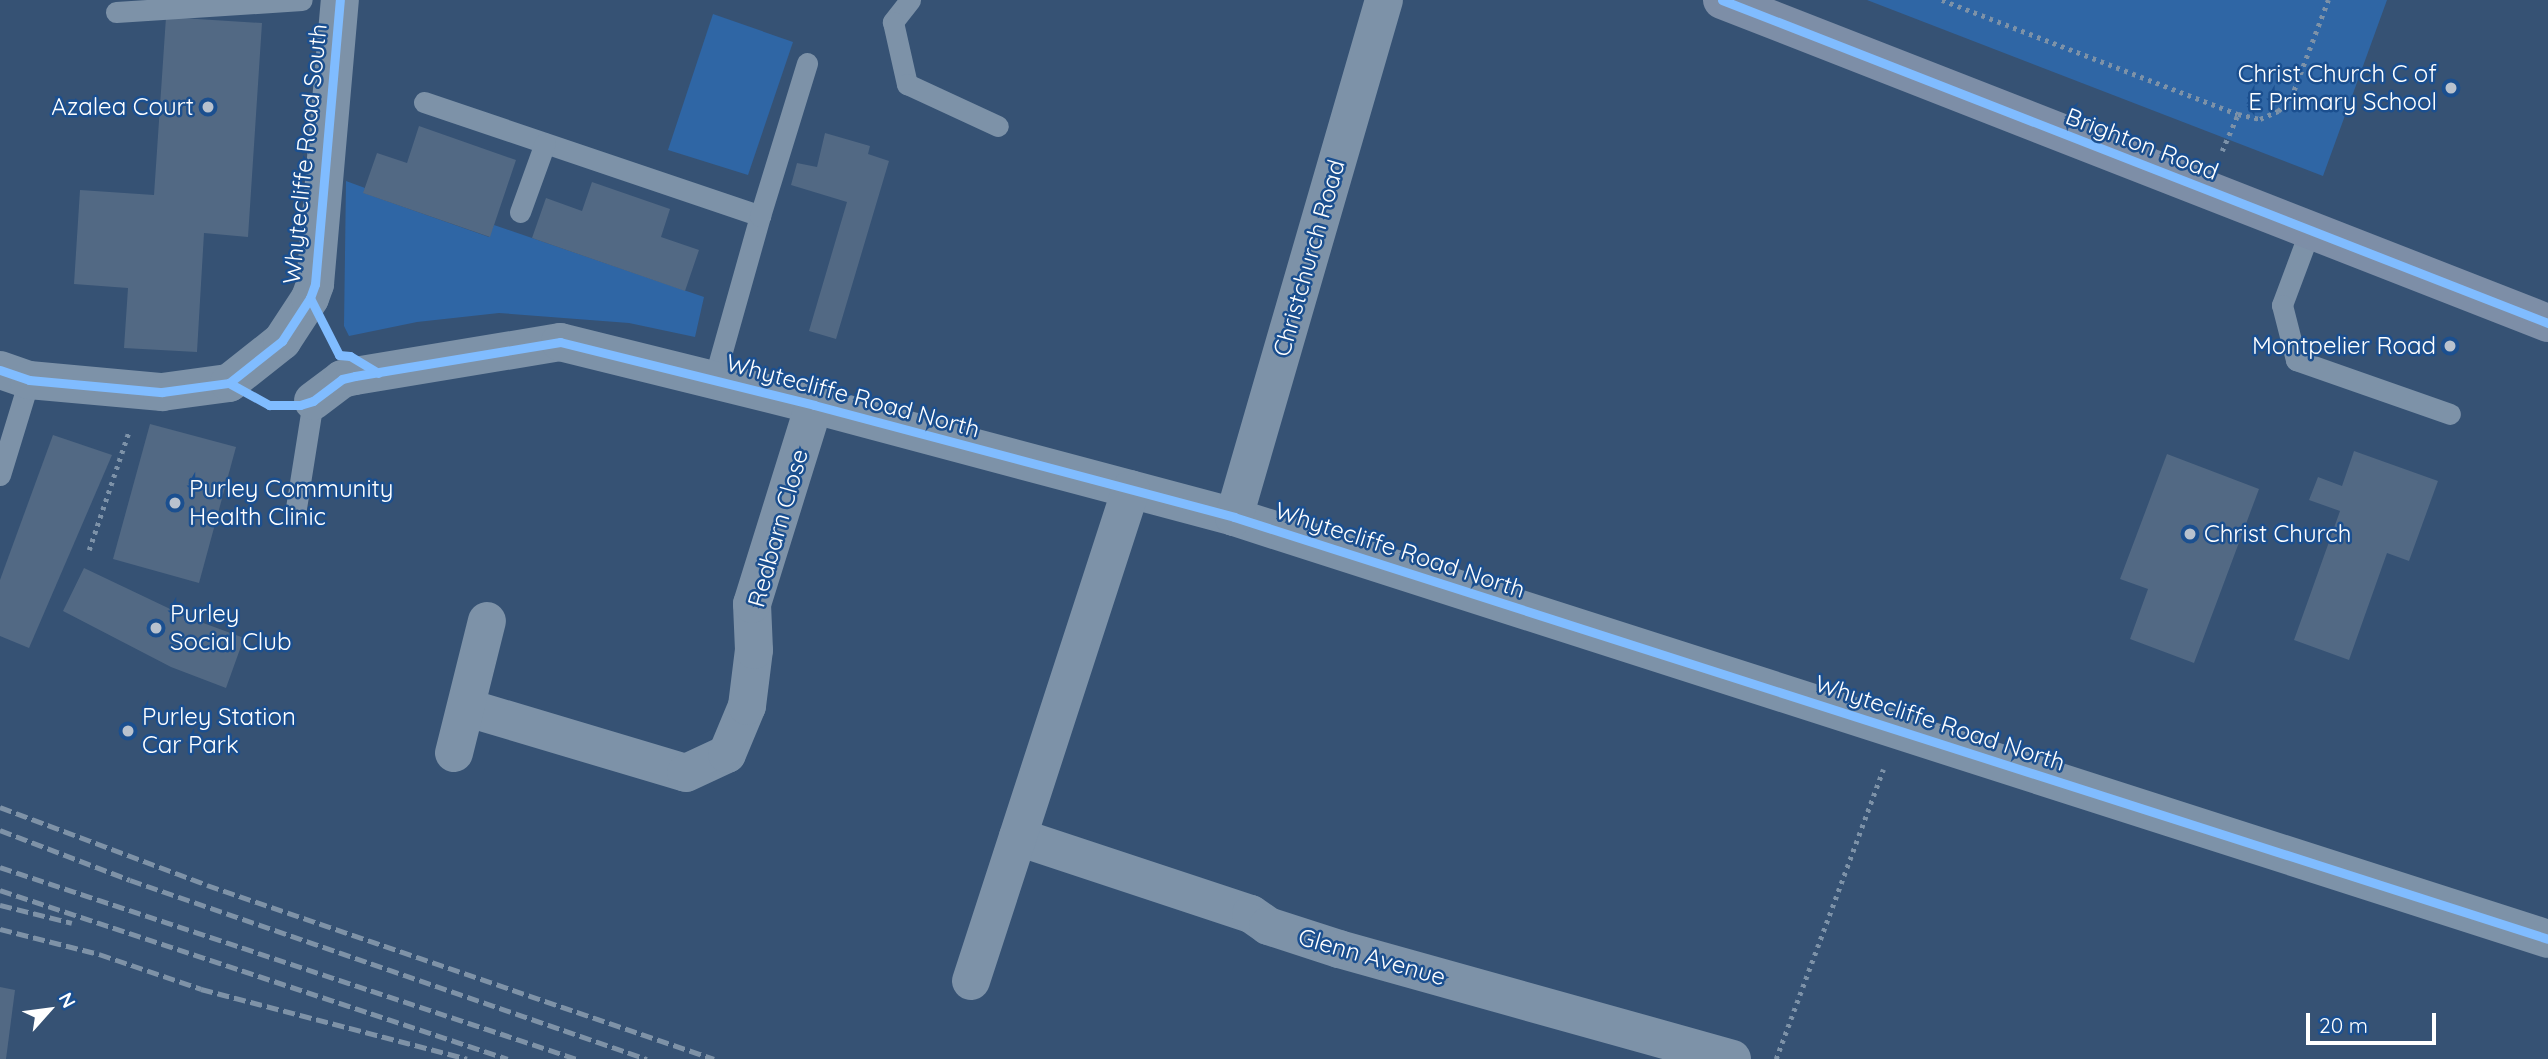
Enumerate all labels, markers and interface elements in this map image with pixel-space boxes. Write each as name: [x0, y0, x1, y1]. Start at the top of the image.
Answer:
street label: Whytecliffe Road South: [277, 22, 333, 286]
place label: Christ Church C of E Primary School: [2238, 60, 2437, 116]
marker: Christ Church C of E Primary School: [2443, 80, 2459, 96]
place label: Azalea Court: [51, 93, 194, 121]
marker: Azalea Court: [200, 99, 216, 115]
street label: Brighton Road: [2062, 102, 2222, 186]
street label: Christchurch Road: [1267, 156, 1351, 360]
place label: Montpelier Road: [2252, 332, 2436, 360]
marker: Montpelier Road: [2442, 338, 2458, 354]
street label: Whytecliffe Road North: [723, 348, 983, 444]
street label: Redbarn Close: [742, 446, 814, 610]
place label: Purley Community Health Clinic: [189, 475, 393, 531]
marker: Purley Community Health Clinic: [167, 495, 183, 511]
street label: Whytecliffe Road North: [1271, 496, 1529, 604]
place label: Christ Church: [2204, 520, 2351, 548]
marker: Christ Church: [2182, 526, 2198, 542]
place label: Purley Social Club: [170, 600, 291, 656]
marker: Purley Social Club: [148, 620, 164, 636]
street label: Whytecliffe Road North: [1811, 669, 2069, 777]
place label: Purley Station Car Park: [142, 703, 296, 759]
marker: Purley Station Car Park: [120, 723, 136, 739]
street label: Glenn Avenue: [1295, 922, 1449, 992]
north arrow: [14, 975, 84, 1045]
text: N: [54, 988, 81, 1012]
scale bar: [2310, 1000, 2440, 1044]
text: 20 m: [2319, 1012, 2368, 1038]

